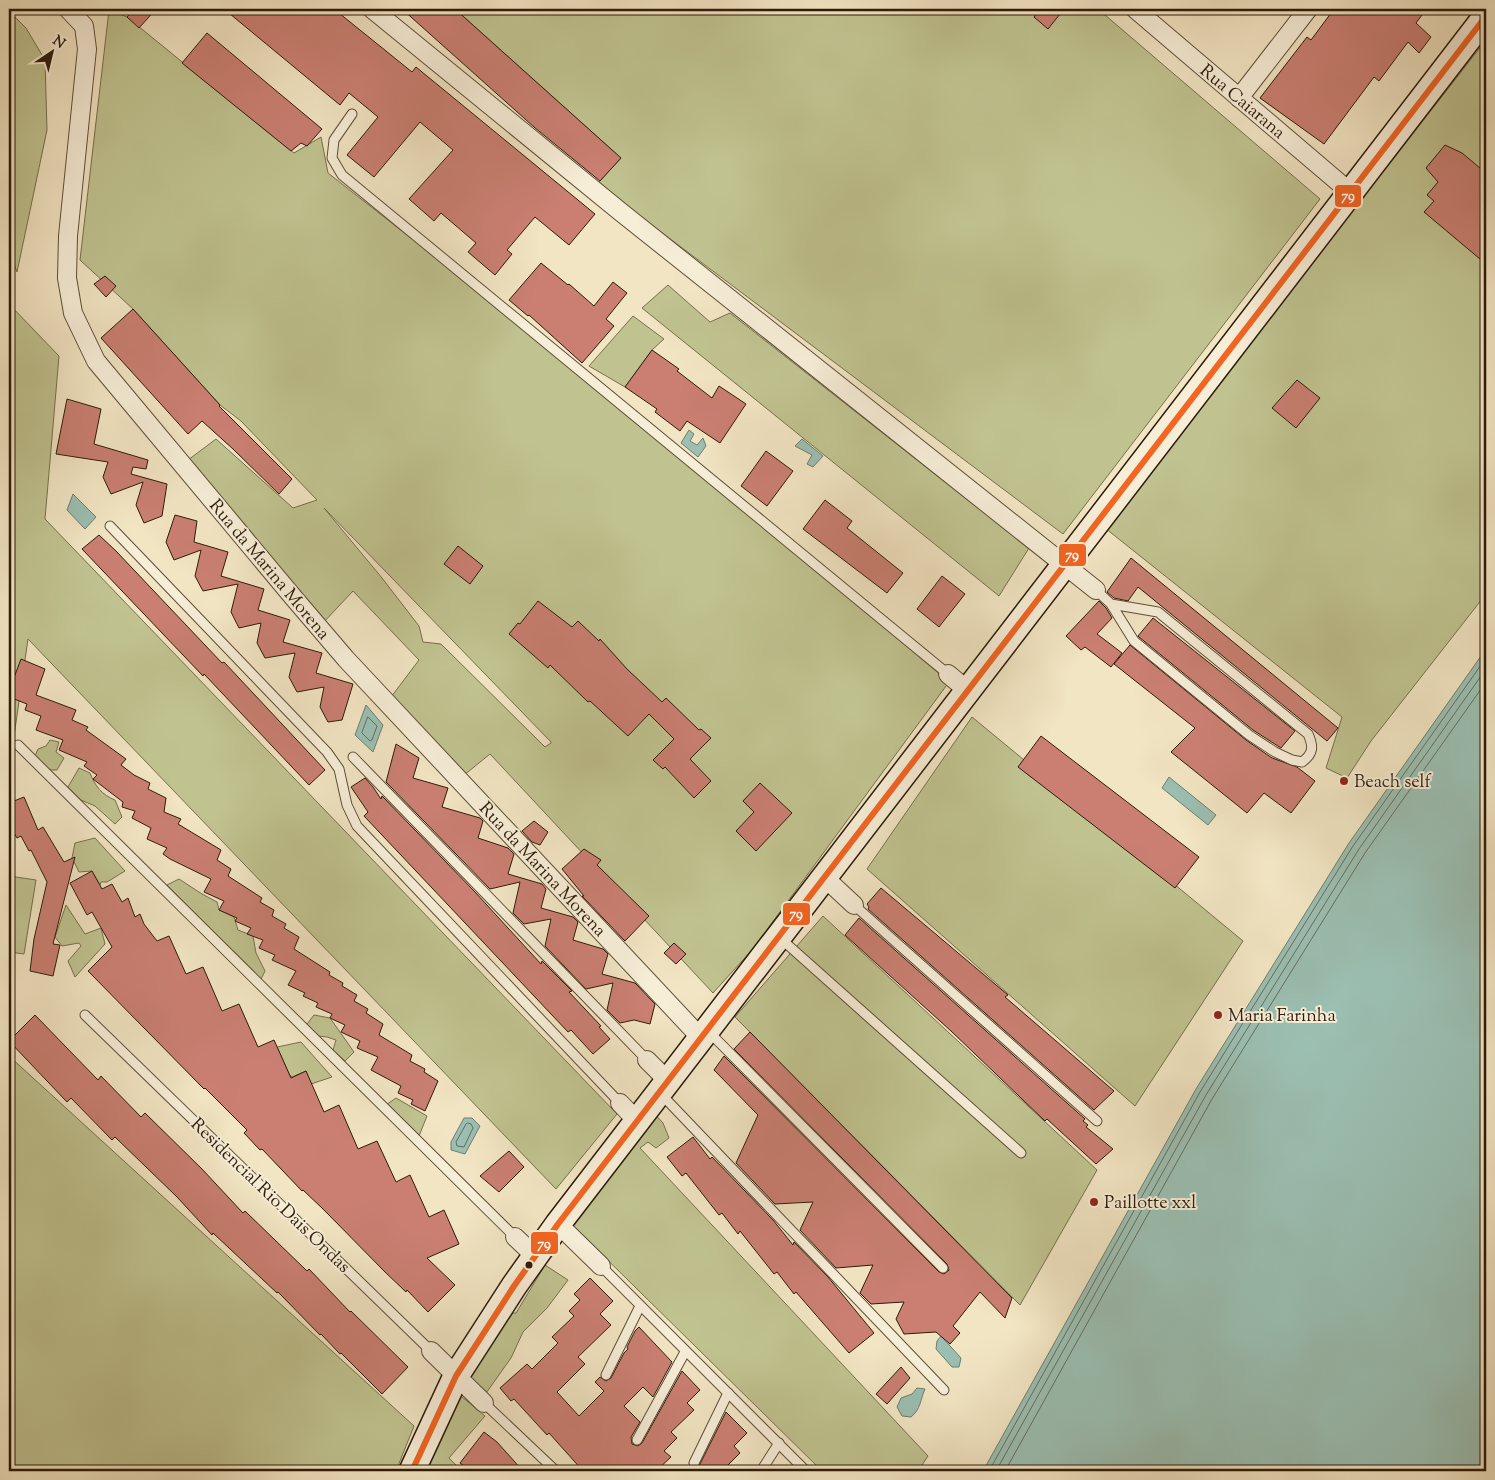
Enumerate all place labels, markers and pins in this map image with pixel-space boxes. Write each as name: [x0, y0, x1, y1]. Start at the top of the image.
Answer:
place label: Beach self: [1354, 770, 1432, 796]
marker: Beach self: [1338, 775, 1350, 787]
place label: Maria Farinha: [1228, 1004, 1336, 1030]
marker: Maria Farinha: [1212, 1009, 1224, 1021]
place label: Paillotte xxl: [1104, 1191, 1196, 1217]
marker: Paillotte xxl: [1088, 1196, 1100, 1208]
unlabelled marker: [524, 1260, 534, 1270]

